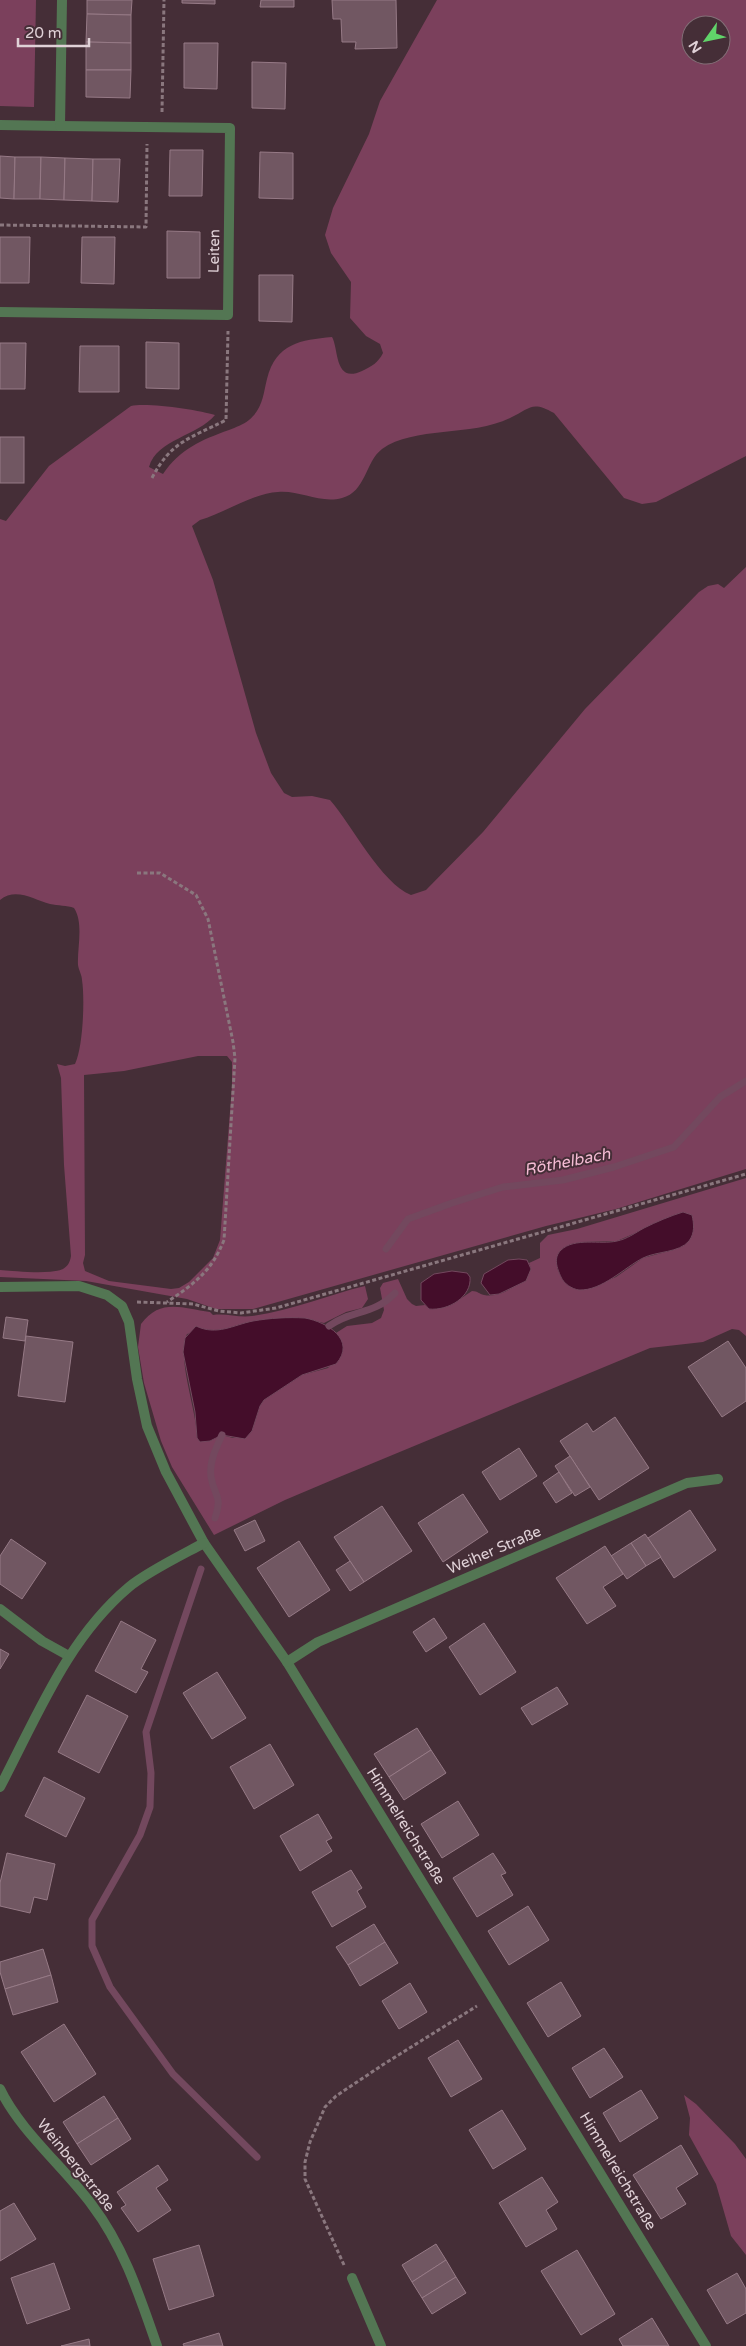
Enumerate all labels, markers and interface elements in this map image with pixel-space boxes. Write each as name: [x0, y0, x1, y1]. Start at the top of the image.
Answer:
scale bar: [18, 15, 89, 47]
north arrow: [681, 15, 731, 65]
text: 20 m: [25, 24, 62, 42]
text: N: [685, 37, 706, 56]
street label: Leiten: [205, 229, 223, 273]
water label: Röthelbach: [522, 1144, 613, 1180]
street label: Weiher Straße: [444, 1522, 544, 1578]
street label: Himmelreichstraße: [363, 1764, 449, 1888]
street label: Himmelreichstraße: [576, 2109, 660, 2233]
street label: Weinbergstraße: [33, 2115, 119, 2215]

